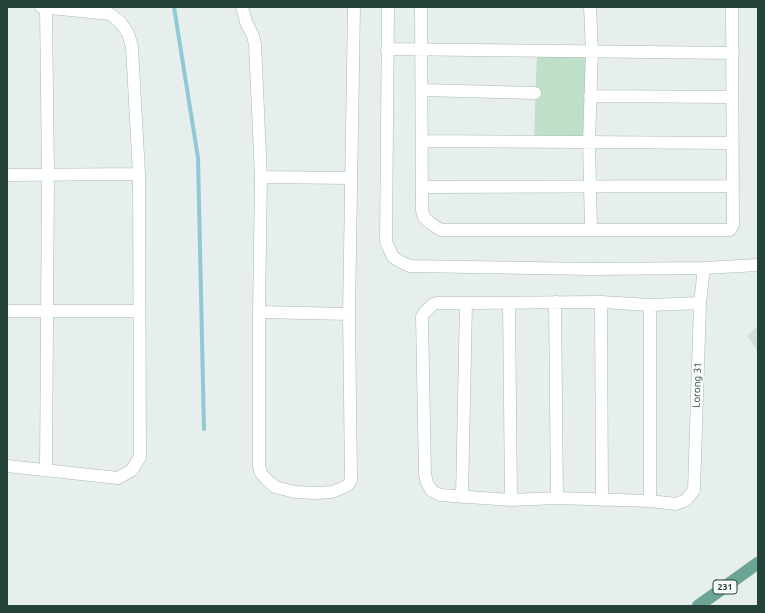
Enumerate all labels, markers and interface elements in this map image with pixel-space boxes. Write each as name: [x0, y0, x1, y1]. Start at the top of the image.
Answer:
street label: Lorong 31: [690, 362, 704, 408]
road number: 231: [713, 580, 737, 594]

